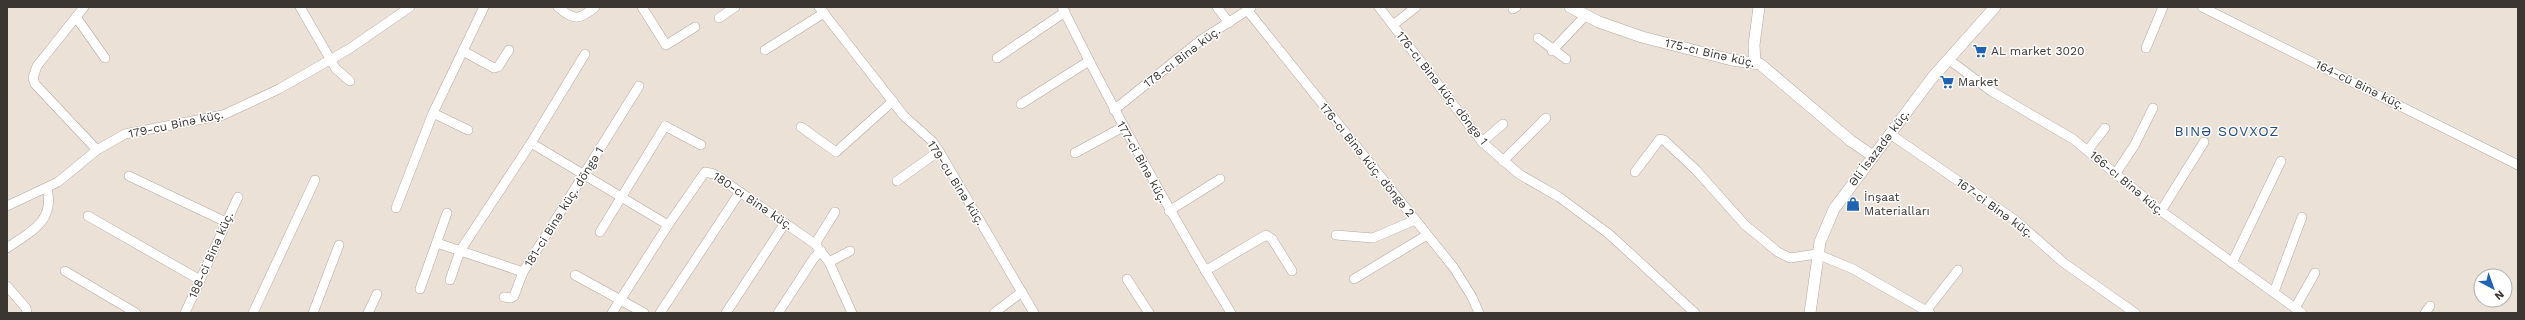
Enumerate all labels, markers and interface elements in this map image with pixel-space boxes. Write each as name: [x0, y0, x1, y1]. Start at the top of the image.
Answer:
street label: 178-cı Binə küç.: [1141, 24, 1223, 90]
street label: 176-cı Binə küç. döngə 1: [1393, 28, 1491, 148]
street label: 175-cı Binə küç.: [1664, 36, 1756, 70]
supermarket icon: AL market 3020: [1972, 43, 1988, 59]
place label: AL market 3020: [1991, 44, 2084, 58]
street label: 164-cü Binə küç.: [2313, 57, 2407, 113]
supermarket icon: Market: [1939, 74, 1955, 90]
place label: Market: [1958, 75, 1998, 89]
street label: 176-cı Binə küç. döngə 2: [1317, 100, 1417, 220]
street label: 179-cu Binə küç.: [127, 107, 225, 141]
street label: Əli İsazadə küç.: [1846, 107, 1912, 189]
street label: 177-ci Binə küç.: [1114, 119, 1170, 205]
district label: BINƏ SOVXOZ: [2175, 123, 2279, 139]
street label: 179-cu Binə küç.: [924, 138, 988, 228]
street label: 181-ci Binə küç. döngə 1: [521, 145, 607, 269]
street label: 166-cı Binə küç.: [2087, 148, 2167, 218]
street label: 180-cı Binə küç.: [710, 169, 796, 233]
street label: 167-ci Binə küç.: [1954, 175, 2036, 241]
place label: İnşaat Materialları: [1864, 190, 1930, 218]
shop icon: İnşaat Materialları: [1845, 196, 1861, 212]
street label: 188-ci Binə küç.: [186, 210, 236, 300]
north arrow: [2473, 268, 2513, 308]
text: N: [2492, 288, 2507, 303]

